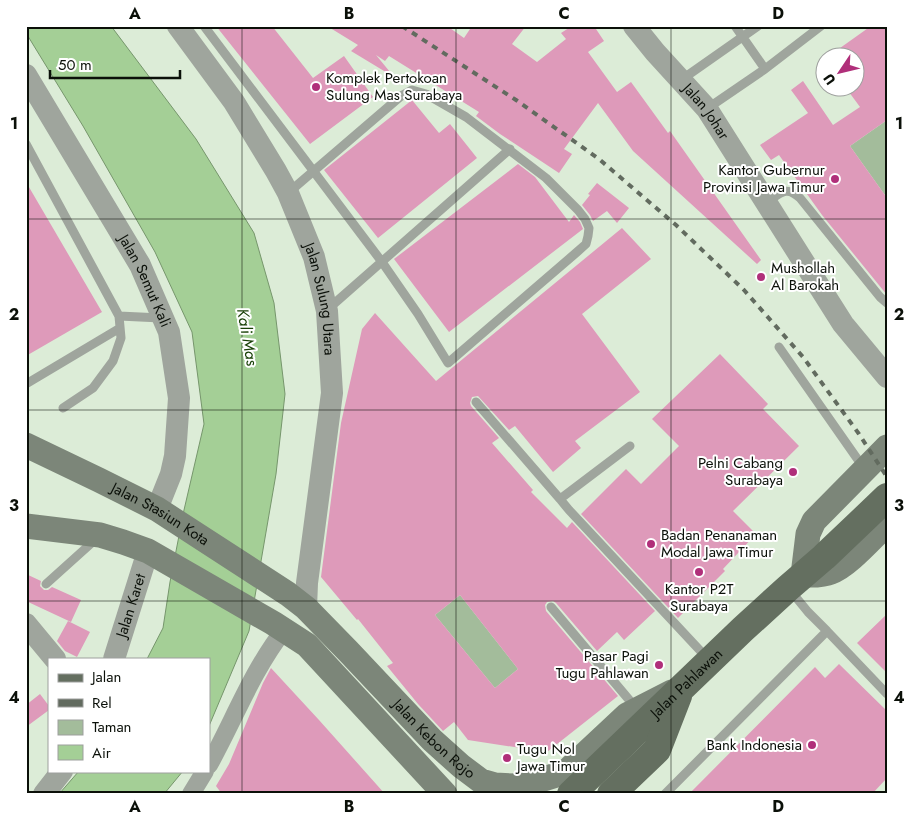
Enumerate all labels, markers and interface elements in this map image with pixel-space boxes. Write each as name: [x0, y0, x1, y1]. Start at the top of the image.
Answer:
text: A: [128, 2, 141, 25]
text: B: [344, 2, 354, 25]
text: C: [558, 2, 570, 25]
text: D: [772, 2, 784, 25]
scale bar: [50, 48, 180, 80]
north arrow: [816, 48, 866, 98]
text: 50 m: [58, 54, 92, 76]
place label: Komplek Pertokoan Sulung Mas Surabaya: [326, 67, 462, 106]
text: U: [818, 70, 840, 89]
street label: Jalan Johar: [676, 77, 735, 145]
marker: Komplek Pertokoan Sulung Mas Surabaya: [310, 81, 322, 93]
text: 1: [10, 112, 18, 135]
text: 1: [895, 112, 903, 135]
place label: Kantor Gubernur Provinsi Jawa Timur: [703, 159, 826, 198]
marker: Kantor Gubernur Provinsi Jawa Timur: [829, 173, 841, 185]
street label: Jalan Semut Kali: [112, 229, 177, 331]
street label: Jalan Sulung Utara: [297, 237, 341, 356]
place label: Mushollah Al Barokah: [771, 257, 839, 296]
marker: Mushollah Al Barokah: [755, 271, 767, 283]
text: 2: [9, 303, 19, 326]
text: 2: [894, 303, 904, 326]
water label: Kali Mas: [231, 307, 264, 368]
place label: Pelni Cabang Surabaya: [698, 452, 783, 491]
marker: Pelni Cabang Surabaya: [787, 466, 799, 478]
street label: Jalan Stasiun Kota: [106, 476, 214, 551]
text: 3: [9, 494, 19, 517]
text: 3: [894, 494, 904, 517]
place label: Badan Penanaman Modal Jawa Timur: [661, 524, 777, 563]
marker: Badan Penanaman Modal Jawa Timur: [645, 538, 657, 550]
marker: Kantor P2T Surabaya: [693, 566, 705, 578]
street label: Jalan Karet: [110, 570, 151, 642]
place label: Kantor P2T Surabaya: [665, 578, 733, 617]
street label: Jalan Pahlawan: [644, 643, 728, 725]
place label: Pasar Pagi Tugu Pahlawan: [556, 645, 649, 684]
legend: [48, 658, 210, 772]
marker: Pasar Pagi Tugu Pahlawan: [653, 659, 665, 671]
text: Jalan: [90, 666, 121, 688]
text: 4: [8, 686, 20, 709]
text: 4: [893, 686, 905, 709]
text: Rel: [92, 692, 112, 714]
street label: Jalan Kebon Rojo: [386, 692, 480, 784]
text: Taman: [92, 716, 131, 738]
place label: Bank Indonesia: [706, 734, 802, 756]
place label: Tugu Nol Jawa Timur: [515, 738, 586, 777]
marker: Bank Indonesia: [806, 739, 818, 751]
text: Air: [92, 742, 112, 764]
marker: Tugu Nol Jawa Timur: [501, 752, 513, 764]
text: A: [128, 795, 141, 818]
text: B: [344, 795, 354, 818]
text: C: [558, 795, 570, 818]
text: D: [772, 795, 784, 818]

